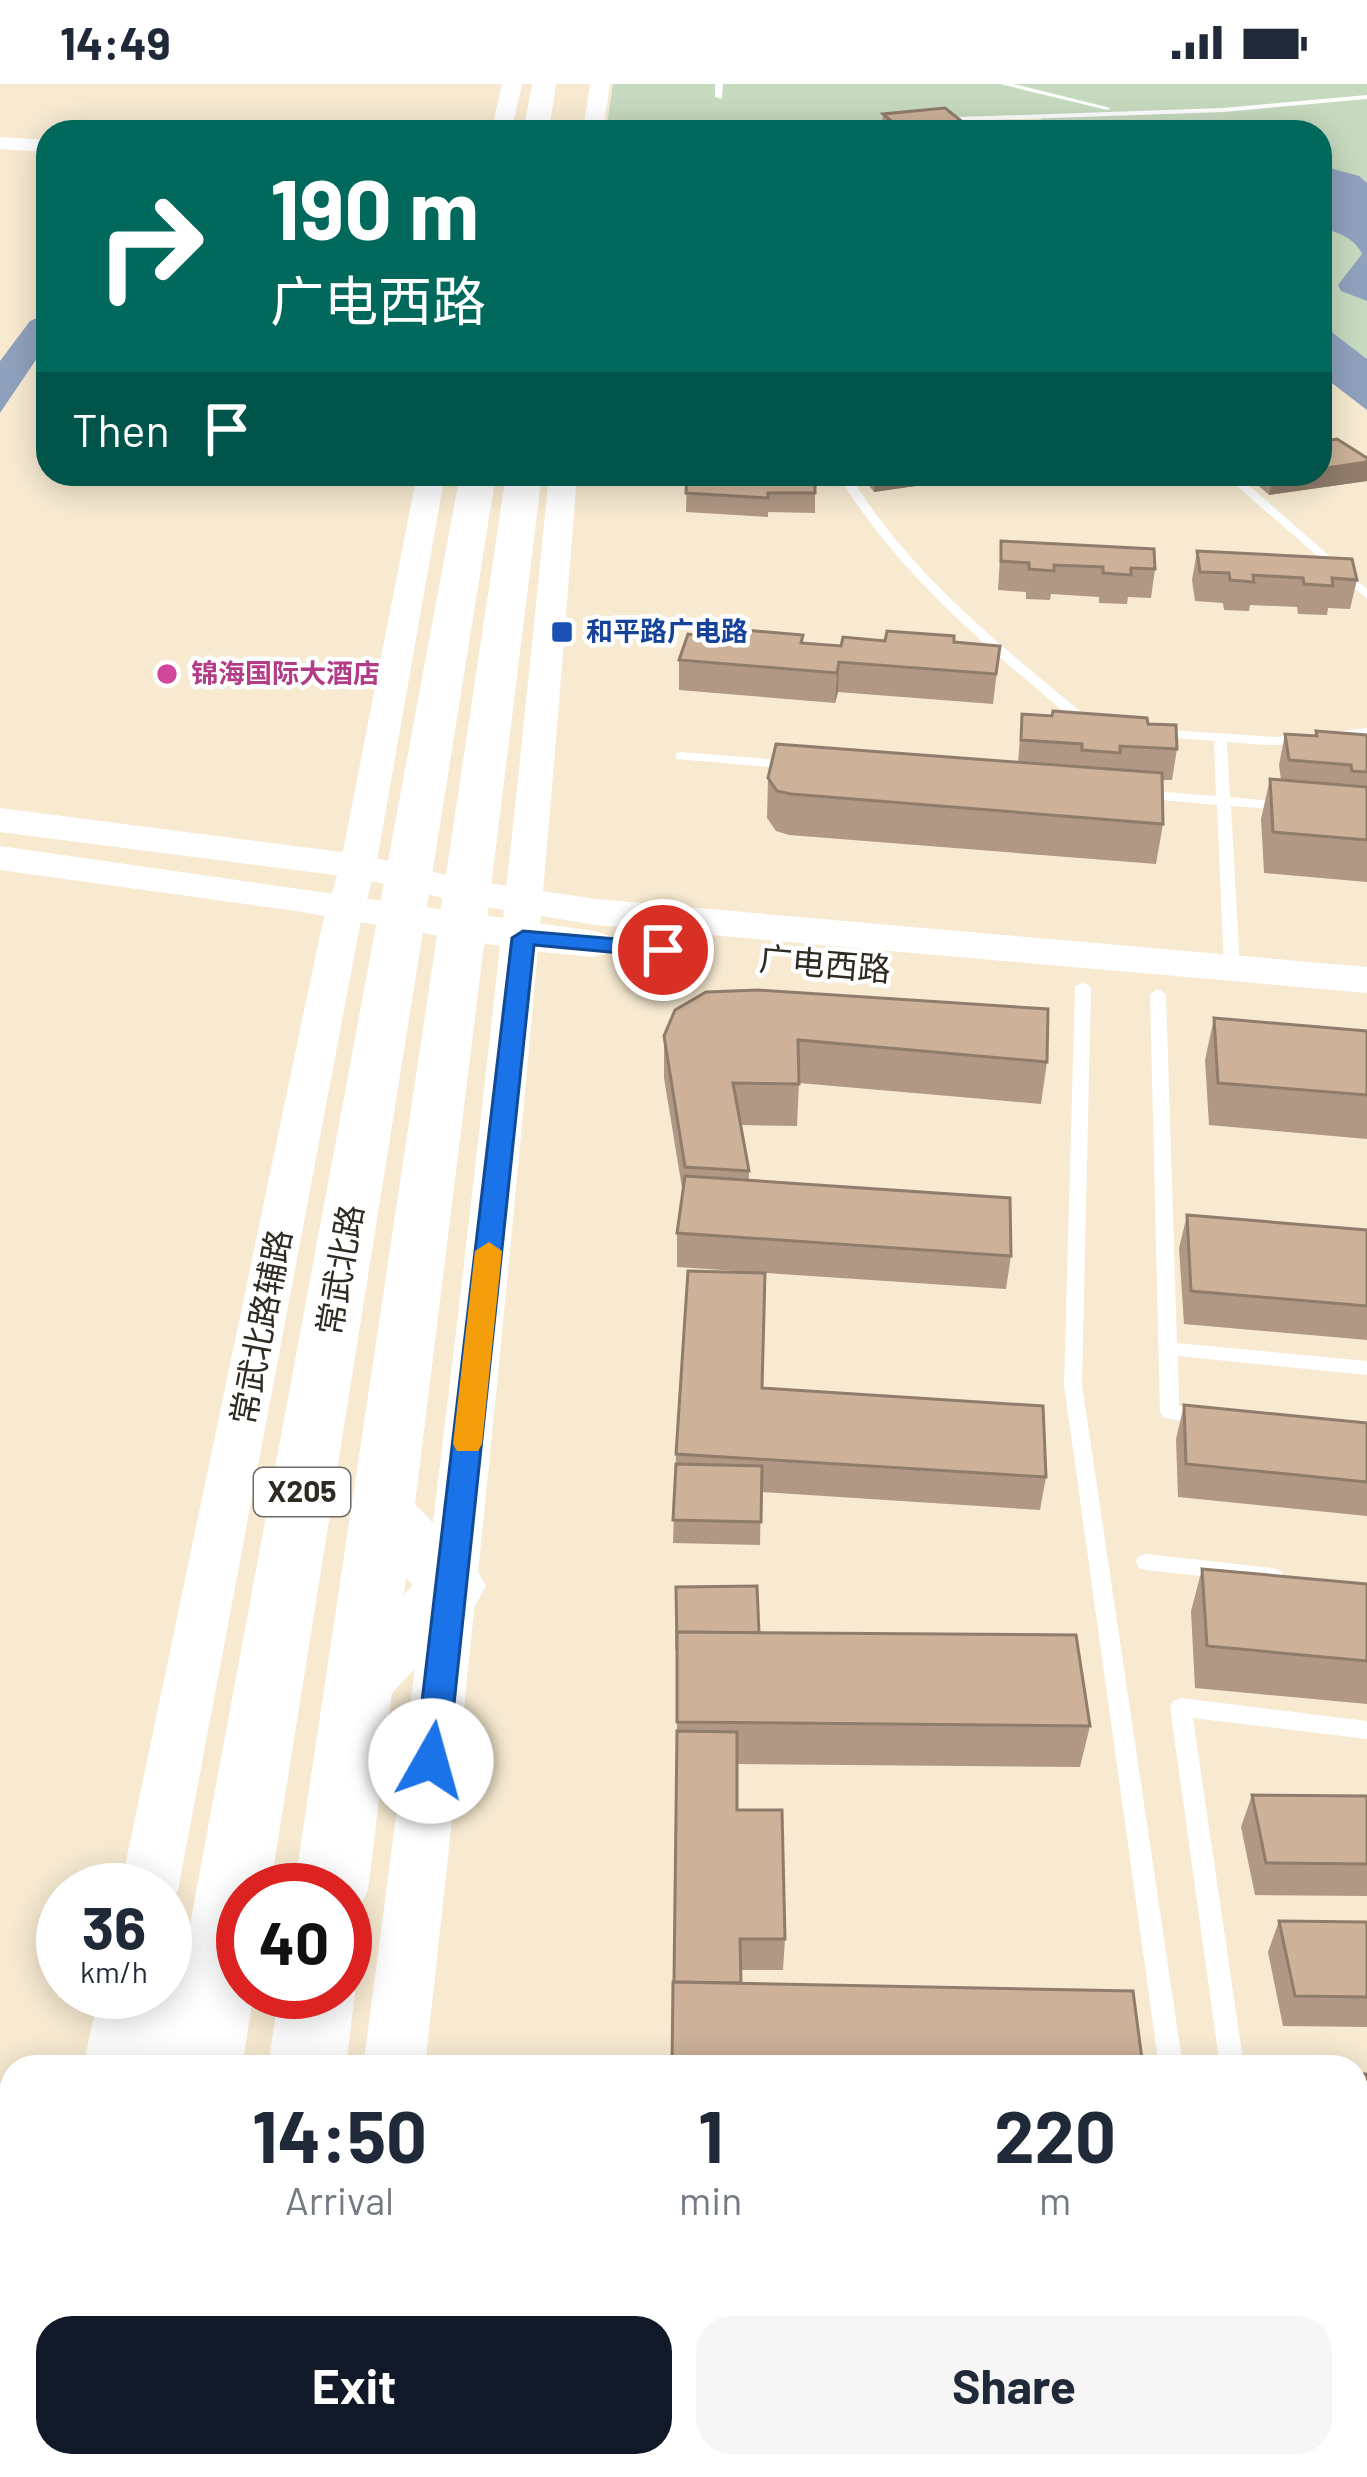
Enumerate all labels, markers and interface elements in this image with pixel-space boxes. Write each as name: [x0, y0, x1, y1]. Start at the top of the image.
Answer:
text: 14:49: [60, 15, 171, 69]
text: 190 m: [270, 156, 479, 257]
icon: right: [72, 168, 228, 324]
text: 广电西路: [270, 267, 486, 332]
icon: arrive: [194, 396, 260, 462]
text: Then: [72, 402, 170, 456]
place label: 和平路广电路: [586, 614, 748, 646]
marker: 和平路广电路: [549, 619, 575, 645]
place label: 锦海国际大酒店: [191, 656, 380, 688]
marker: 锦海国际大酒店: [154, 661, 180, 687]
pin: [612, 899, 714, 1001]
icon: arrive: [630, 917, 696, 983]
street label: 广电西路: [758, 937, 893, 989]
street label: 常武北路: [308, 1201, 370, 1338]
street label: 常武北路辅路: [221, 1226, 299, 1428]
road number: X205: [254, 1468, 350, 1516]
position arrow: [368, 1698, 494, 1824]
speed limit sign: 40: [216, 1863, 372, 2019]
text: 36: [82, 1890, 146, 1962]
text: km/h: [80, 1953, 148, 1989]
text: 14:50: [252, 2091, 427, 2177]
text: 1: [698, 2091, 723, 2177]
text: 220: [994, 2091, 1116, 2177]
text: Arrival: [285, 2176, 394, 2223]
text: min: [679, 2176, 742, 2223]
text: m: [1039, 2176, 1071, 2223]
button: Exit: [36, 2316, 672, 2454]
button: Share: [696, 2316, 1332, 2454]

